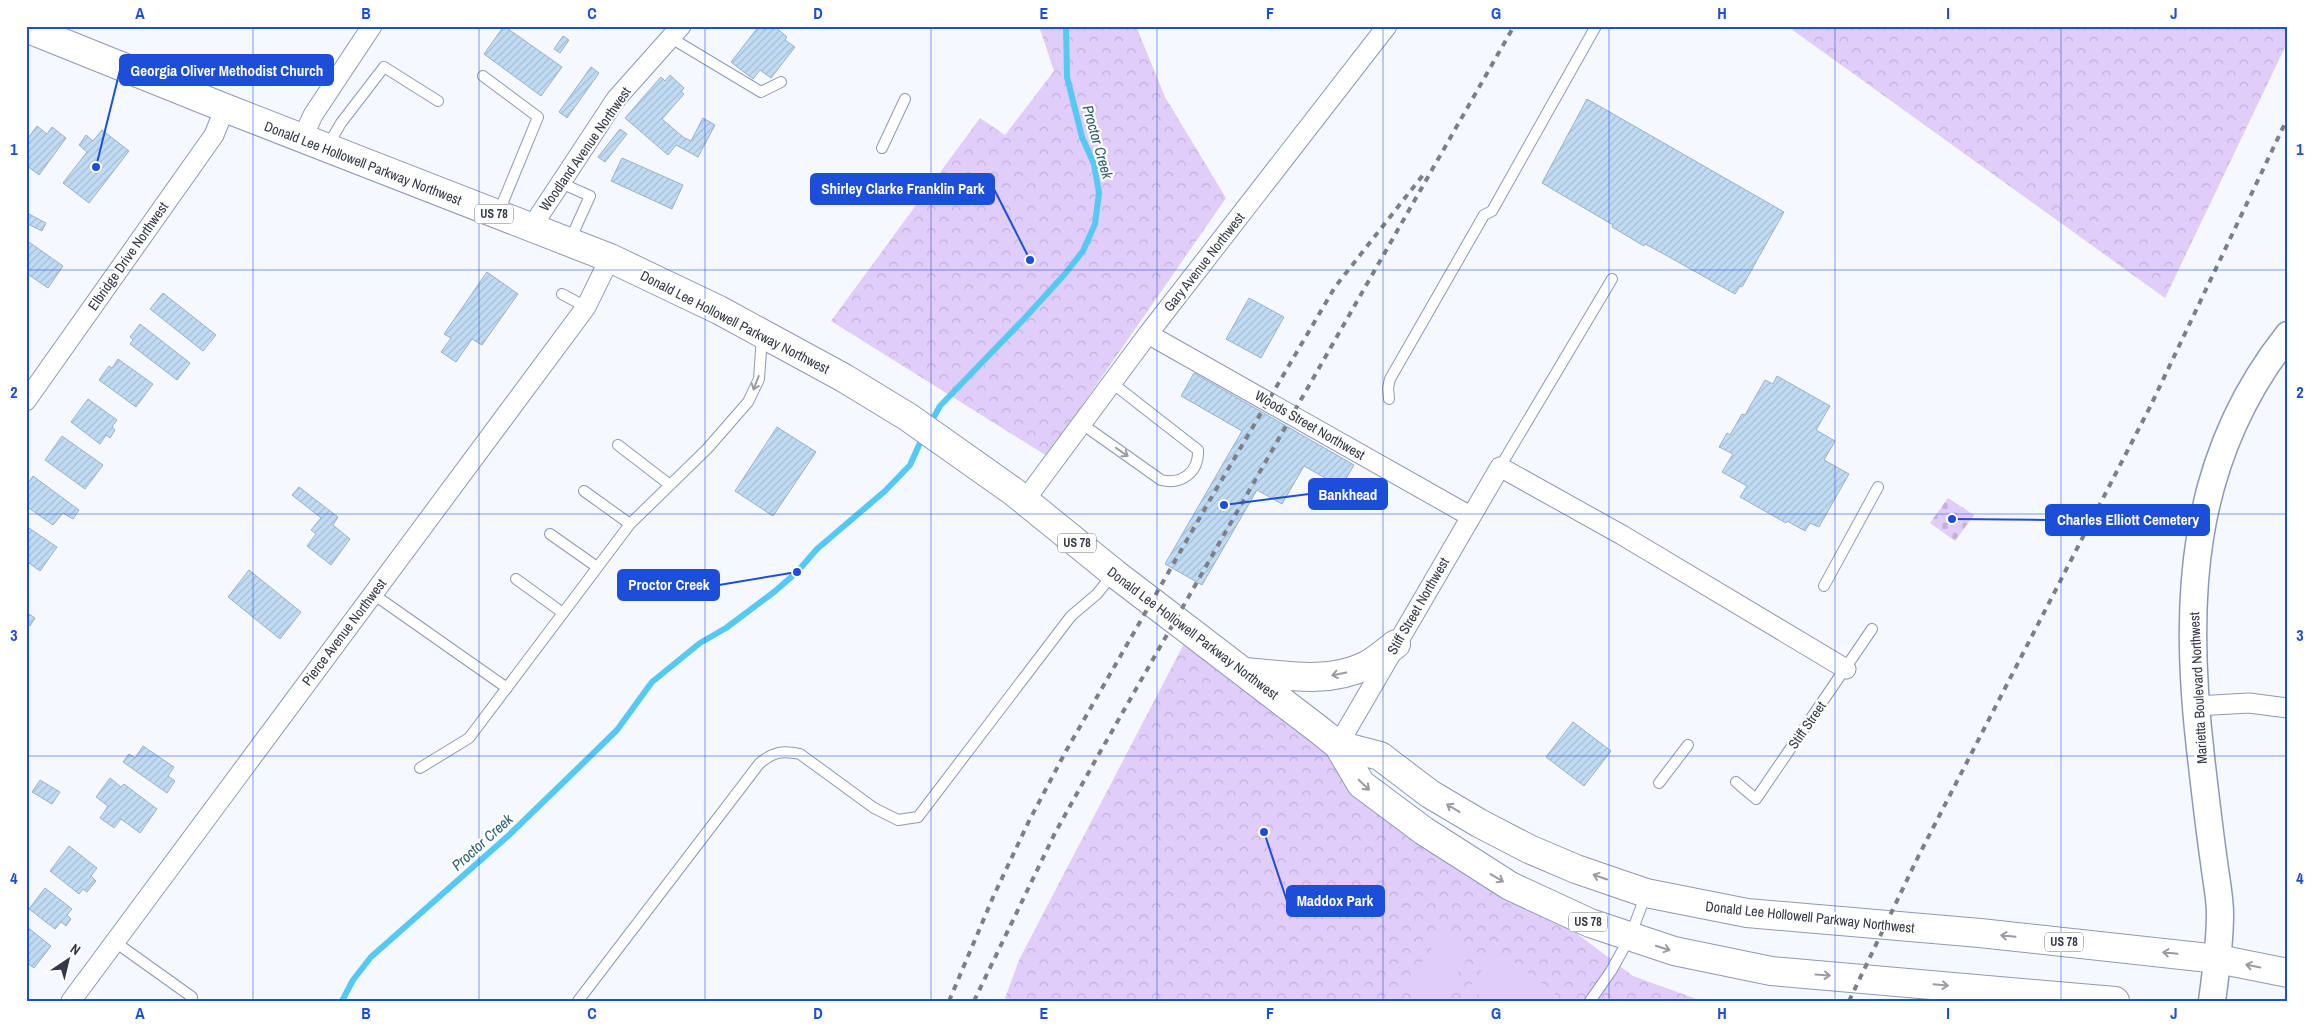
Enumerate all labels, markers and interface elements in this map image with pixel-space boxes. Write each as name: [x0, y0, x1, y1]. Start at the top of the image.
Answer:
text: A: [135, 2, 145, 24]
text: B: [361, 2, 371, 24]
text: C: [587, 2, 597, 24]
text: D: [813, 2, 823, 24]
text: E: [1040, 2, 1049, 24]
text: F: [1266, 2, 1274, 24]
text: G: [1491, 2, 1501, 24]
text: H: [1717, 2, 1727, 24]
text: I: [1946, 2, 1950, 24]
text: J: [2170, 2, 2178, 24]
callout: Georgia Oliver Methodist Church: [120, 55, 333, 85]
text: Georgia Oliver Methodist Church: [131, 60, 323, 81]
street label: Woodland Avenue Northwest: [535, 83, 635, 215]
water label: Proctor Creek: [1077, 103, 1119, 182]
street label: Donald Lee Hollowell Parkway Northwest: [262, 117, 464, 209]
text: 1: [10, 138, 18, 160]
text: 1: [2296, 138, 2304, 160]
callout: Shirley Clarke Franklin Park: [811, 174, 994, 204]
text: Shirley Clarke Franklin Park: [821, 178, 985, 199]
street label: Elbridge Drive Northwest: [84, 198, 172, 314]
road number: US 78: [475, 204, 513, 223]
street label: Gary Avenue Northwest: [1160, 209, 1248, 315]
street label: Donald Lee Hollowell Parkway Northwest: [637, 266, 833, 378]
one-way arrow: [751, 375, 760, 390]
text: 2: [10, 381, 18, 403]
text: 2: [2296, 381, 2304, 403]
street label: Woods Street Northwest: [1252, 386, 1368, 464]
one-way arrow: [1114, 447, 1128, 457]
callout: Bankhead: [1309, 479, 1387, 509]
text: Bankhead: [1319, 484, 1377, 505]
callout: Charles Elliott Cemetery: [2046, 505, 2209, 535]
text: Charles Elliott Cemetery: [2057, 509, 2199, 530]
road number: US 78: [1058, 534, 1096, 552]
street label: Stiff Street Northwest: [1383, 554, 1453, 658]
street label: Donald Lee Hollowell Parkway Northwest: [1104, 563, 1282, 703]
callout: Proctor Creek: [618, 570, 719, 600]
text: Proctor Creek: [628, 574, 710, 595]
street label: Pierce Avenue Northwest: [298, 575, 390, 689]
street label: Marietta Boulevard Northwest: [2185, 612, 2211, 764]
text: 3: [10, 624, 18, 646]
text: 3: [2296, 624, 2304, 646]
one-way arrow: [1331, 669, 1347, 679]
street label: Stiff Street: [1784, 698, 1830, 752]
one-way arrow: [1358, 780, 1371, 791]
one-way arrow: [1447, 802, 1461, 812]
water label: Proctor Creek: [447, 808, 518, 875]
text: 4: [10, 867, 18, 889]
text: 4: [2296, 867, 2304, 889]
one-way arrow: [1592, 872, 1608, 882]
one-way arrow: [1490, 874, 1504, 884]
callout: Maddox Park: [1287, 886, 1384, 916]
text: Maddox Park: [1297, 890, 1373, 911]
street label: Donald Lee Hollowell Parkway Northwest: [1705, 897, 1915, 937]
road number: US 78: [1569, 912, 1607, 932]
one-way arrow: [2001, 932, 2017, 941]
road number: US 78: [2045, 932, 2083, 952]
north arrow: [42, 934, 92, 984]
text: N: [67, 940, 84, 959]
one-way arrow: [1655, 943, 1671, 953]
one-way arrow: [2162, 949, 2178, 958]
one-way arrow: [2246, 961, 2262, 970]
one-way arrow: [1814, 971, 1830, 980]
one-way arrow: [1932, 980, 1948, 990]
text: A: [135, 1002, 145, 1024]
text: B: [361, 1002, 371, 1024]
text: C: [587, 1002, 597, 1024]
text: D: [813, 1002, 823, 1024]
text: E: [1040, 1002, 1049, 1024]
text: F: [1266, 1002, 1274, 1024]
text: G: [1491, 1002, 1501, 1024]
text: H: [1717, 1002, 1727, 1024]
text: I: [1946, 1002, 1950, 1024]
text: J: [2170, 1002, 2178, 1024]

